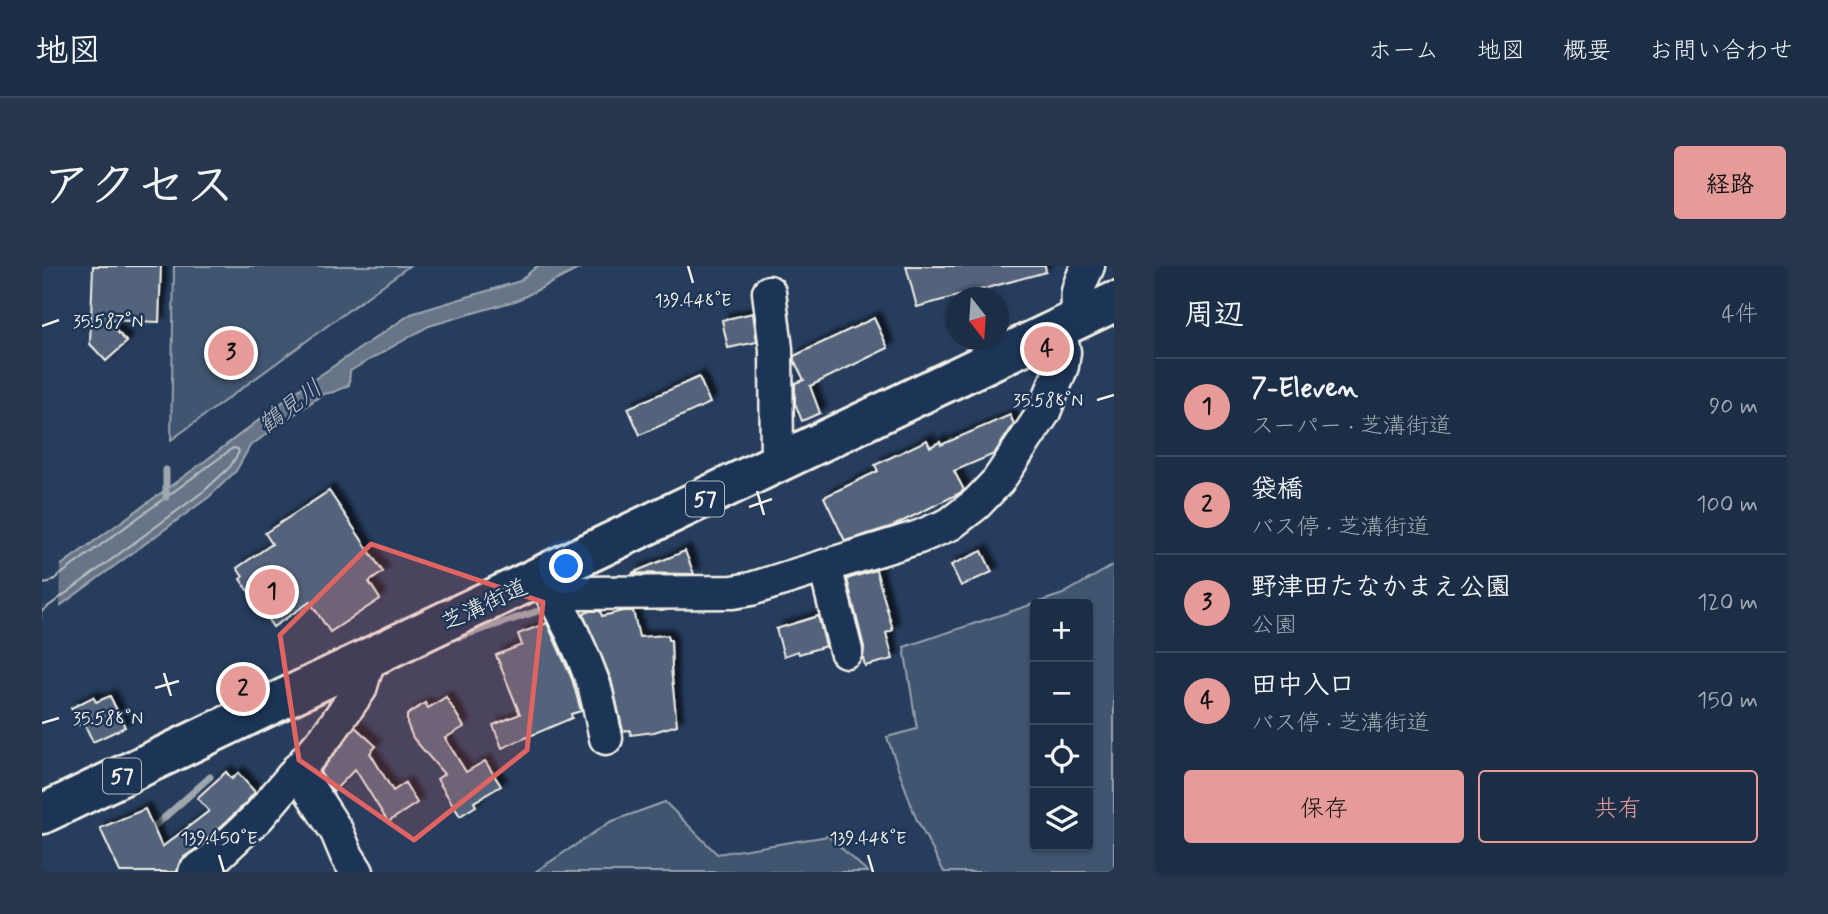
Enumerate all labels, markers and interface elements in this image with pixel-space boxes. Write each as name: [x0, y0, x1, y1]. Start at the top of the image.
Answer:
text: 地図: [35, 30, 101, 74]
text: ホーム: [1368, 36, 1439, 67]
text: 地図: [1477, 36, 1525, 67]
text: 概要: [1563, 36, 1611, 67]
text: お問い合わせ: [1649, 36, 1793, 67]
button: 経路: [1674, 146, 1786, 219]
text: アクセス: [42, 155, 235, 220]
north arrow: [946, 287, 1009, 350]
text: 139.448°E: [654, 289, 732, 313]
text: 周辺: [1184, 296, 1244, 335]
text: 4件: [1722, 300, 1758, 330]
text: 35.587°N: [73, 310, 143, 334]
pin: 4: [1024, 323, 1070, 375]
pin: 3: [208, 327, 254, 379]
text: 7-Eleven: [1251, 372, 1358, 406]
water label: 鶴見川: [253, 373, 329, 441]
text: 35.588°N: [1013, 389, 1083, 413]
text: 1: [1202, 392, 1212, 422]
text: 90 m: [1709, 392, 1758, 422]
text: スーパー · 芝溝街道: [1251, 412, 1452, 442]
text: 袋橋: [1251, 473, 1303, 507]
road number: 57: [686, 482, 724, 516]
text: 2: [1201, 490, 1213, 520]
text: 100 m: [1696, 490, 1758, 520]
text: バス停 · 芝溝街道: [1251, 513, 1430, 543]
your location: [549, 549, 583, 583]
pin: 1: [249, 566, 295, 618]
text: 野津田たなかまえ公園: [1251, 571, 1511, 605]
street label: 芝溝街道: [437, 573, 533, 639]
text: 3: [1202, 588, 1212, 618]
text: 120 m: [1697, 588, 1758, 618]
map controls: [1030, 599, 1093, 851]
button: +: [1030, 599, 1093, 662]
text: 公園: [1251, 611, 1297, 641]
button: −: [1030, 662, 1093, 725]
pin: 2: [220, 663, 266, 715]
text: 田中入口: [1251, 669, 1355, 703]
text: 4: [1200, 686, 1214, 716]
text: 150 m: [1697, 686, 1758, 716]
text: 35.588°N: [73, 707, 143, 731]
text: バス停 · 芝溝街道: [1251, 709, 1430, 739]
button: locate: [1030, 725, 1093, 788]
road number: 57: [103, 758, 141, 794]
button: 保存: [1184, 770, 1464, 843]
button: 共有: [1478, 770, 1758, 843]
button: layers: [1030, 788, 1093, 851]
text: 139.450°E: [181, 827, 257, 851]
text: 139.448°E: [829, 827, 907, 851]

